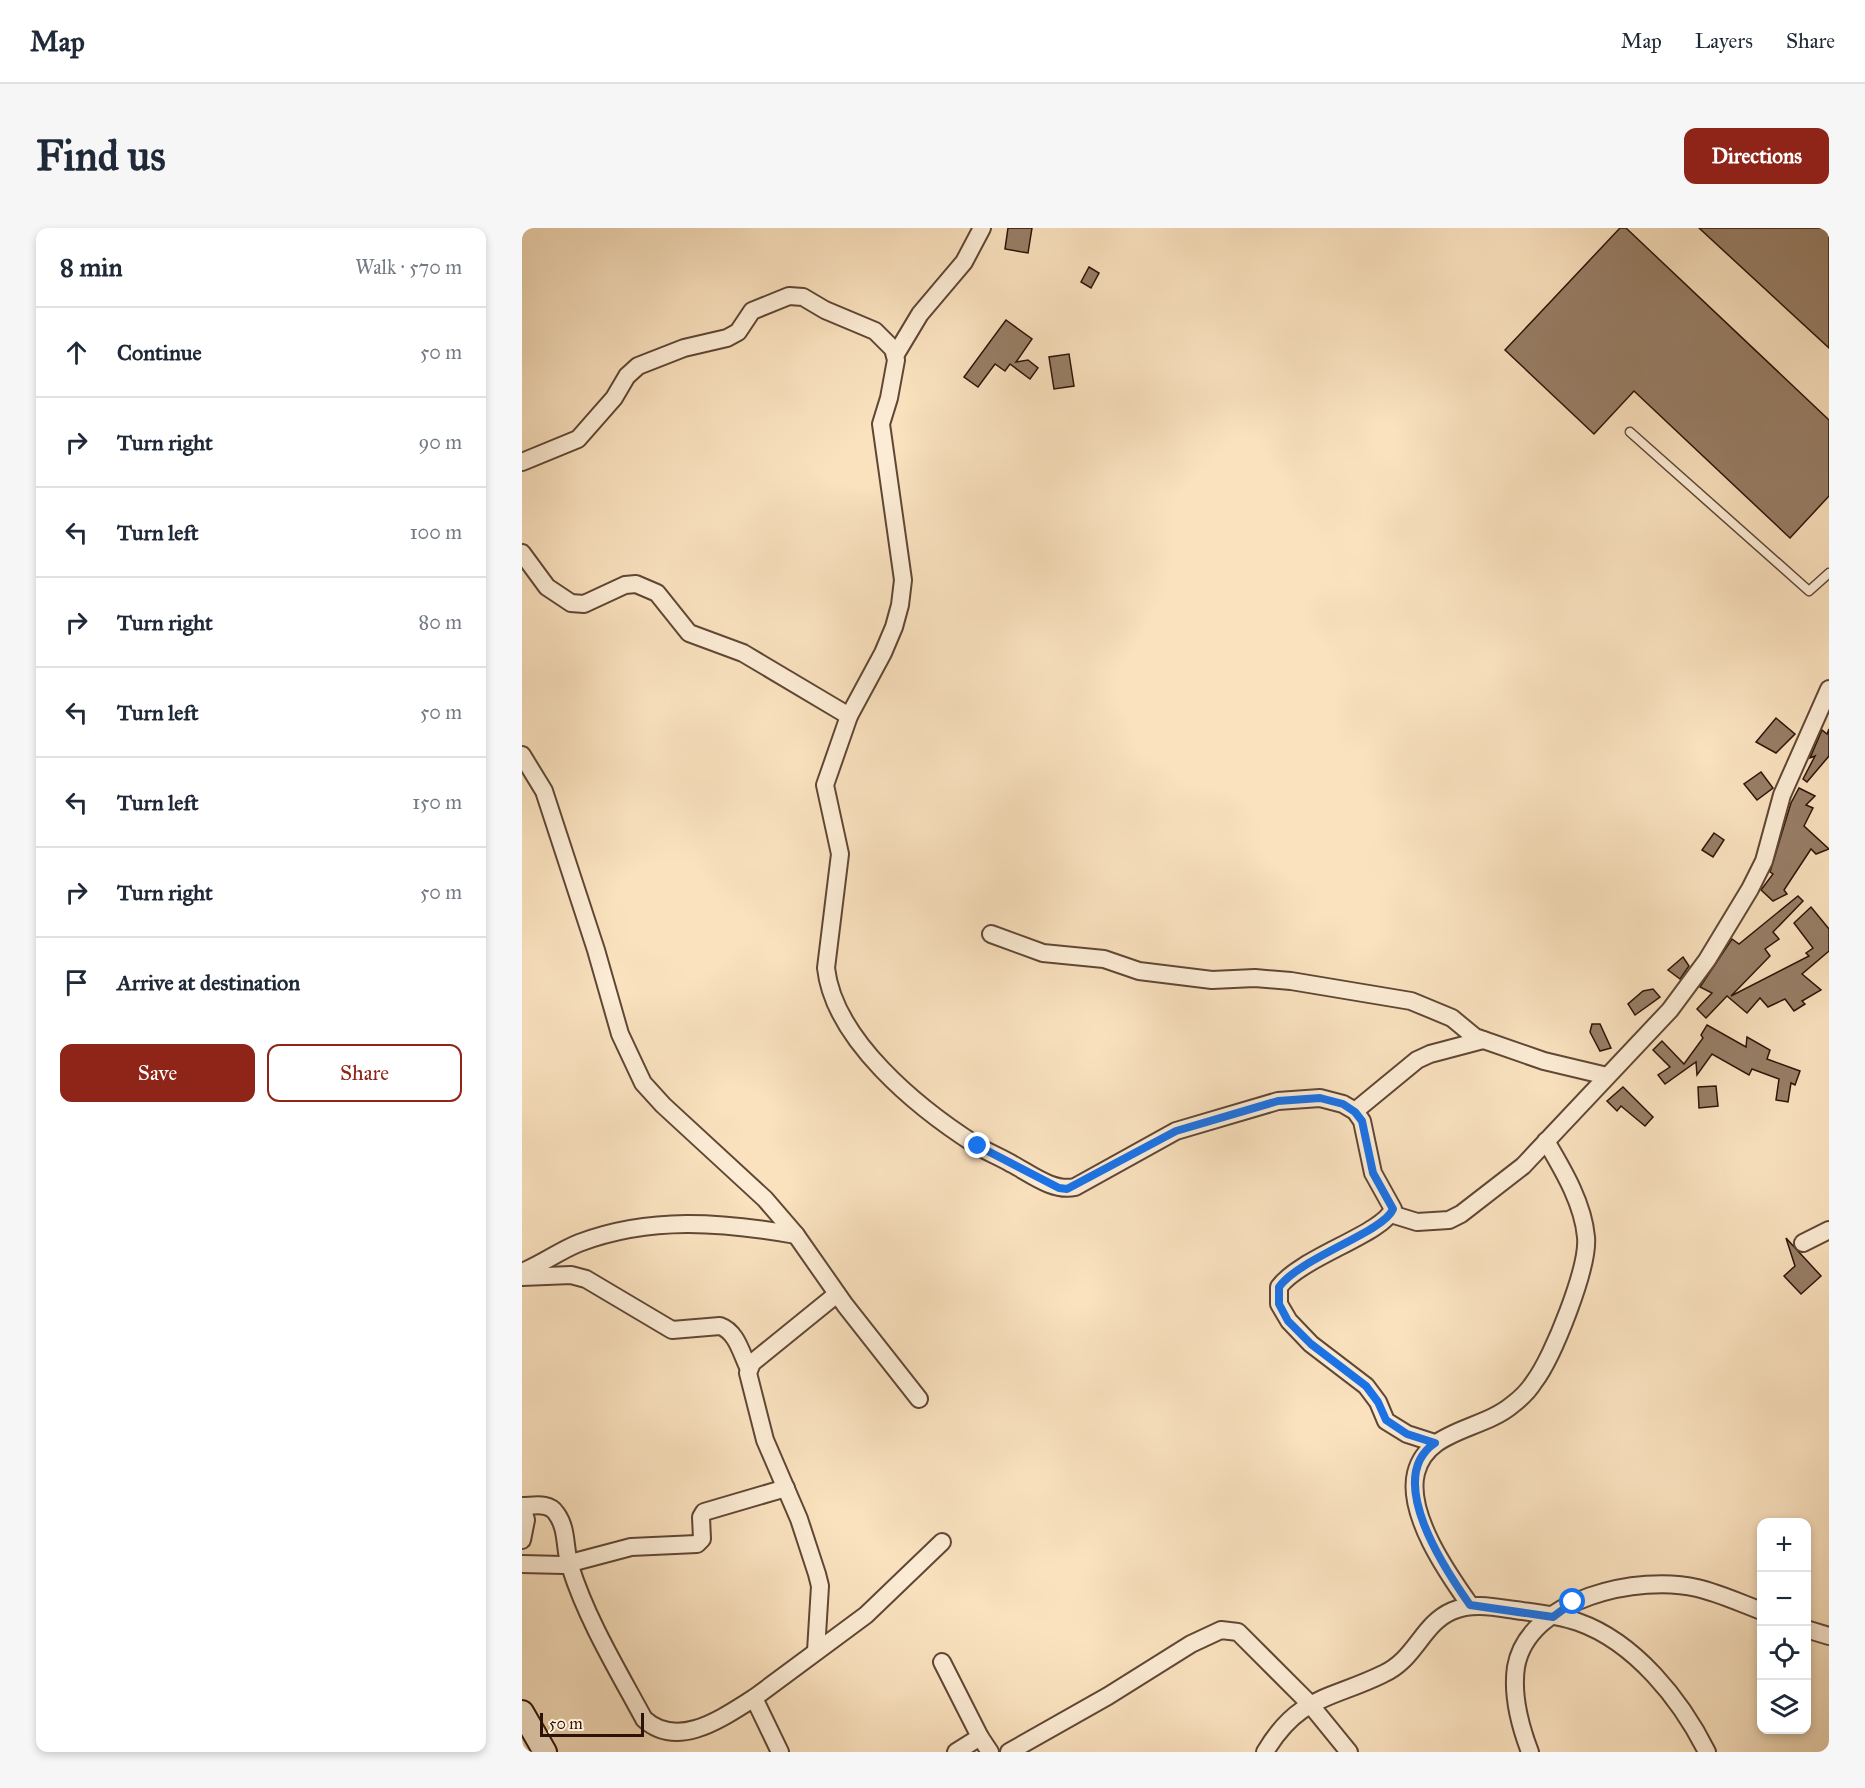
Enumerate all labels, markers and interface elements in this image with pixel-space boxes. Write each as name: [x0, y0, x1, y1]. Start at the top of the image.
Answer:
text: Map: [30, 24, 85, 59]
text: Map: [1621, 28, 1662, 54]
text: Layers: [1695, 28, 1753, 54]
text: Share: [1786, 28, 1835, 54]
button: Directions: [1684, 128, 1829, 184]
text: Find us: [36, 130, 166, 182]
text: 8 min: [60, 251, 123, 283]
text: Walk · 570 m: [355, 255, 462, 279]
icon: ahead: [60, 336, 93, 369]
text: Continue: [117, 339, 202, 366]
text: 50 m: [420, 340, 462, 364]
icon: right: [60, 426, 93, 459]
text: Turn right: [117, 429, 213, 456]
text: 90 m: [419, 430, 462, 454]
icon: left: [60, 516, 93, 549]
text: Turn left: [117, 519, 199, 546]
text: 100 m: [410, 520, 462, 544]
icon: right: [60, 606, 93, 639]
text: Turn right: [117, 609, 213, 636]
text: 80 m: [419, 610, 462, 634]
icon: left: [60, 696, 93, 729]
text: Turn left: [117, 699, 199, 726]
text: 50 m: [420, 700, 462, 724]
icon: left: [60, 786, 93, 819]
text: Turn left: [117, 789, 199, 816]
text: 150 m: [412, 790, 462, 814]
icon: right: [60, 876, 93, 909]
text: Turn right: [117, 879, 213, 906]
text: 50 m: [420, 880, 462, 904]
icon: arrive: [60, 966, 93, 999]
text: Arrive at destination: [117, 969, 300, 996]
button: Save: [60, 1044, 255, 1102]
button: Share: [267, 1044, 462, 1102]
route end: [964, 1132, 990, 1158]
map controls: [1757, 1518, 1811, 1734]
button: +: [1757, 1518, 1811, 1572]
button: −: [1757, 1572, 1811, 1626]
route start: [1559, 1588, 1585, 1614]
button: locate: [1757, 1626, 1811, 1680]
button: layers: [1757, 1680, 1811, 1734]
scale bar: [540, 1710, 644, 1738]
text: 50 m: [549, 1714, 583, 1733]

